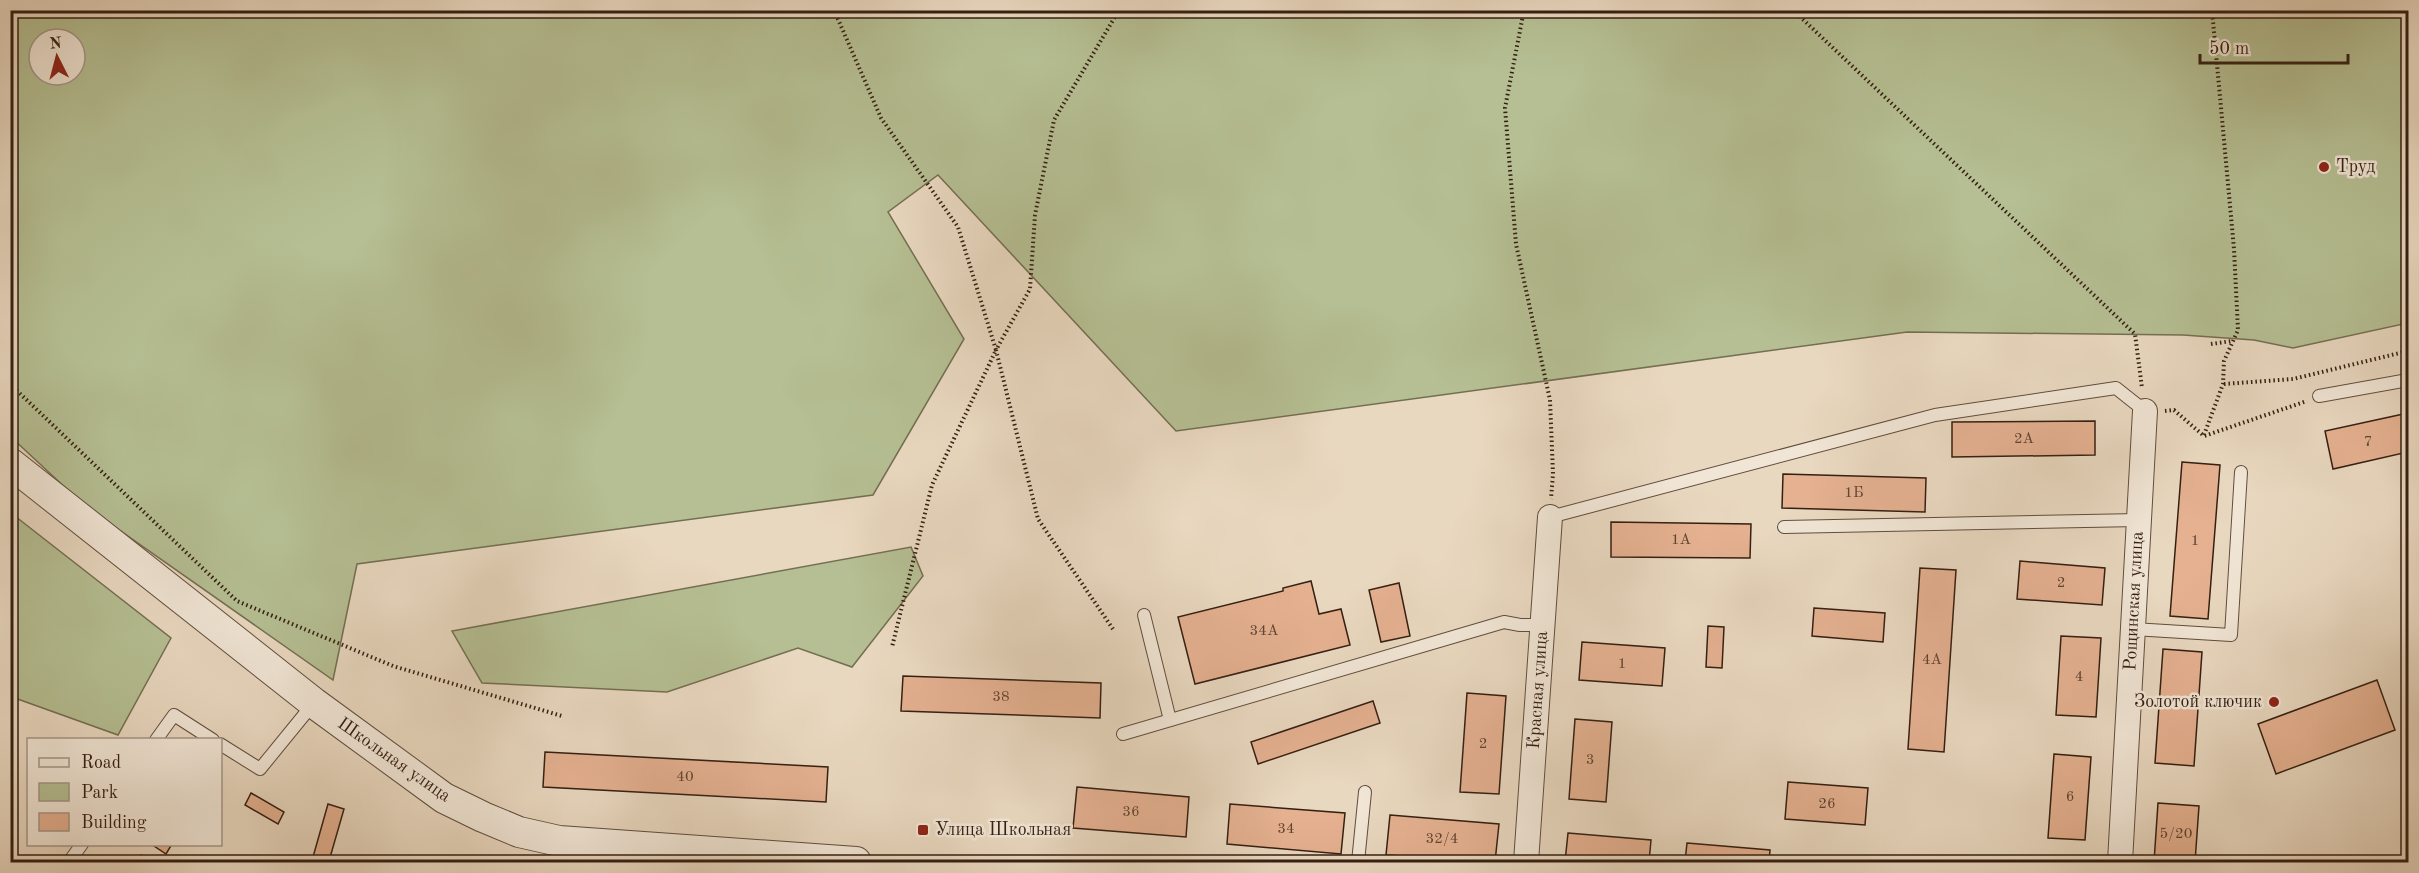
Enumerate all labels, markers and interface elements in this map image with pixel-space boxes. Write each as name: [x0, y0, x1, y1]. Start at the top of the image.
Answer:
north arrow: [27, 27, 87, 87]
scale bar: [2200, 27, 2348, 65]
text: N: [49, 35, 63, 53]
text: 50 m: [2209, 40, 2249, 58]
place label: Труд: [2336, 158, 2375, 176]
marker: Труд: [2317, 160, 2331, 174]
house number: 2А: [2014, 432, 2035, 447]
house number: 7: [2364, 435, 2372, 450]
house number: 1Б: [1844, 486, 1864, 501]
street label: Рощинская улица: [2121, 531, 2147, 671]
house number: 1А: [1671, 533, 1692, 548]
house number: 1: [2191, 534, 2199, 549]
house number: 2: [2057, 576, 2065, 591]
house number: 34А: [1250, 624, 1279, 639]
street label: Красная улица: [1525, 630, 1551, 750]
house number: 4А: [1922, 653, 1943, 668]
house number: 1: [1618, 657, 1626, 672]
house number: 4: [2075, 670, 2083, 685]
house number: 38: [992, 690, 1010, 705]
place label: Золотой ключик: [2134, 693, 2262, 711]
marker: Золотой ключик: [2267, 695, 2281, 709]
street label: Школьная улица: [334, 714, 454, 806]
house number: 2: [1479, 737, 1487, 752]
legend: [27, 738, 222, 846]
house number: 3: [1586, 753, 1594, 768]
text: Road: [81, 754, 121, 772]
house number: 40: [676, 770, 694, 785]
text: Park: [81, 784, 118, 802]
house number: 6: [2066, 790, 2074, 805]
house number: 26: [1818, 797, 1836, 812]
house number: 36: [1122, 805, 1140, 820]
text: Building: [81, 814, 147, 832]
place label: Улица Школьная: [935, 821, 1071, 839]
house number: 34: [1277, 822, 1295, 837]
marker: Улица Школьная: [916, 823, 930, 837]
house number: 5/20: [2160, 827, 2192, 842]
house number: 32/4: [1426, 832, 1458, 847]

